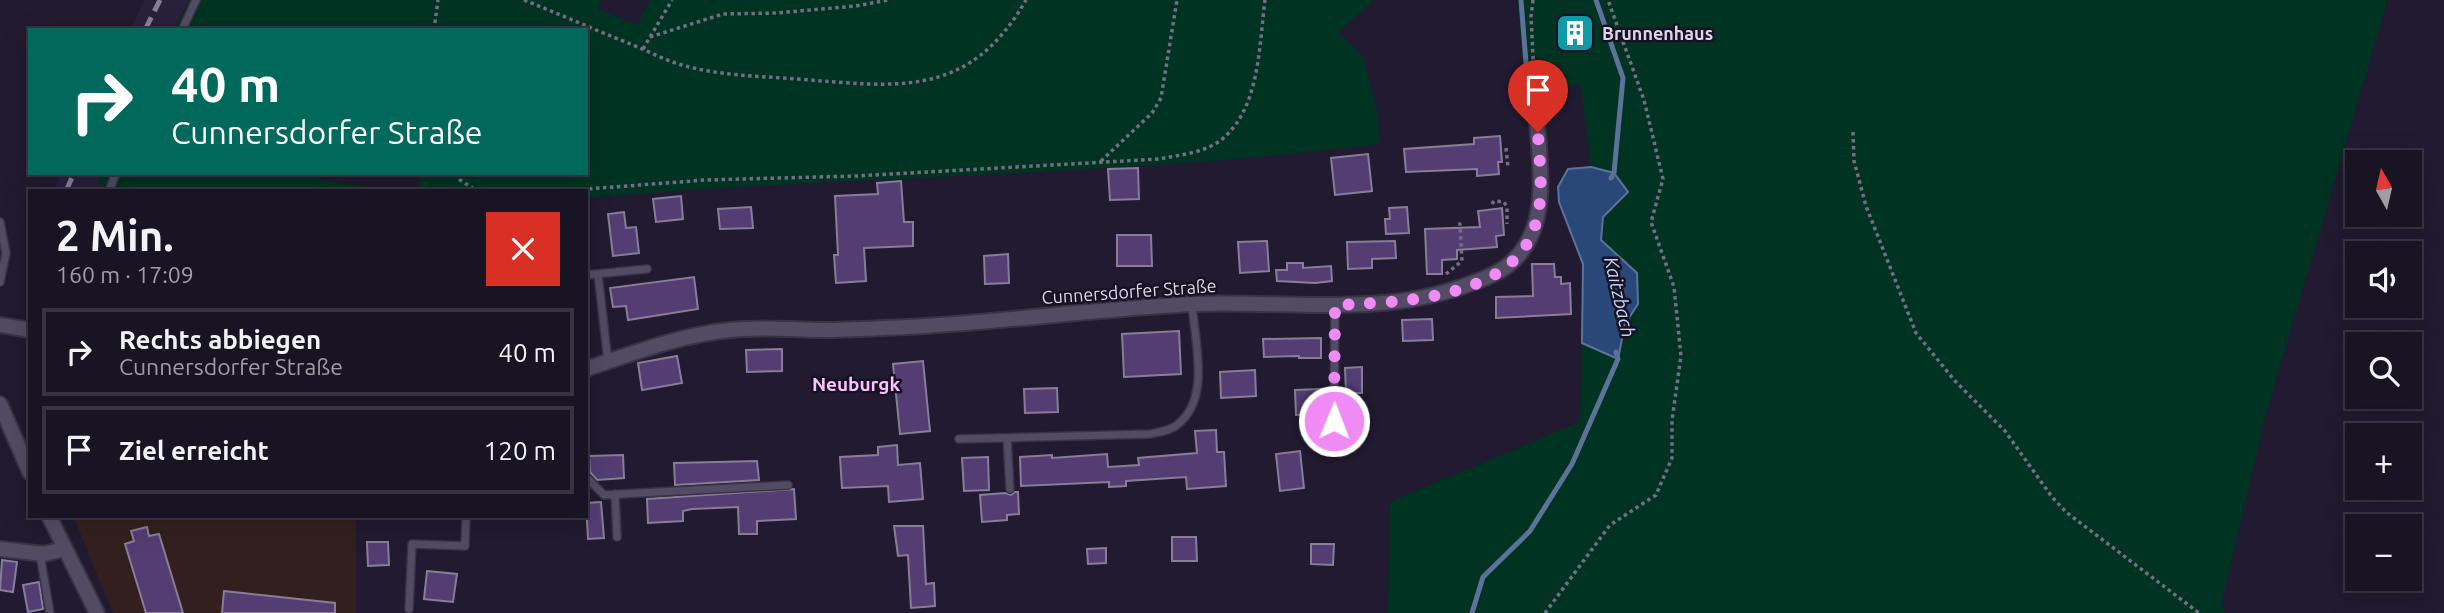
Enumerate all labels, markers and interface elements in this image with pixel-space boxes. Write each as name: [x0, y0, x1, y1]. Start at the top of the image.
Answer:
building icon: Brunnenhaus: [1554, 12, 1596, 54]
place label: Brunnenhaus: [1602, 23, 1713, 43]
icon: right: [56, 56, 147, 147]
text: 40 m: [171, 56, 280, 111]
pin: [1508, 60, 1568, 132]
icon: arrive: [1519, 71, 1557, 109]
text: Cunnersdorfer Straße: [171, 114, 483, 150]
north arrow: [2345, 150, 2422, 228]
map controls: [2345, 150, 2422, 591]
text: 2 Min.: [56, 212, 174, 259]
button: close: [486, 212, 560, 286]
button: sound: [2345, 241, 2422, 318]
water label: Kaitzbach: [1600, 254, 1640, 340]
text: 160 m · 17:09: [56, 262, 194, 287]
street label: Cunnersdorfer Straße: [1041, 275, 1217, 307]
text: Rechts abbiegen: [119, 325, 321, 354]
button: search: [2345, 332, 2422, 409]
icon: right: [60, 333, 98, 371]
text: 40 m: [498, 338, 556, 367]
text: Cunnersdorfer Straße: [119, 354, 343, 379]
district label: Neuburgk: [812, 373, 900, 395]
position arrow: [1297, 384, 1371, 458]
button: +: [2345, 423, 2422, 500]
icon: arrive: [60, 431, 98, 469]
text: Ziel erreicht: [119, 436, 269, 465]
text: 120 m: [484, 436, 556, 465]
button: −: [2345, 514, 2422, 591]

